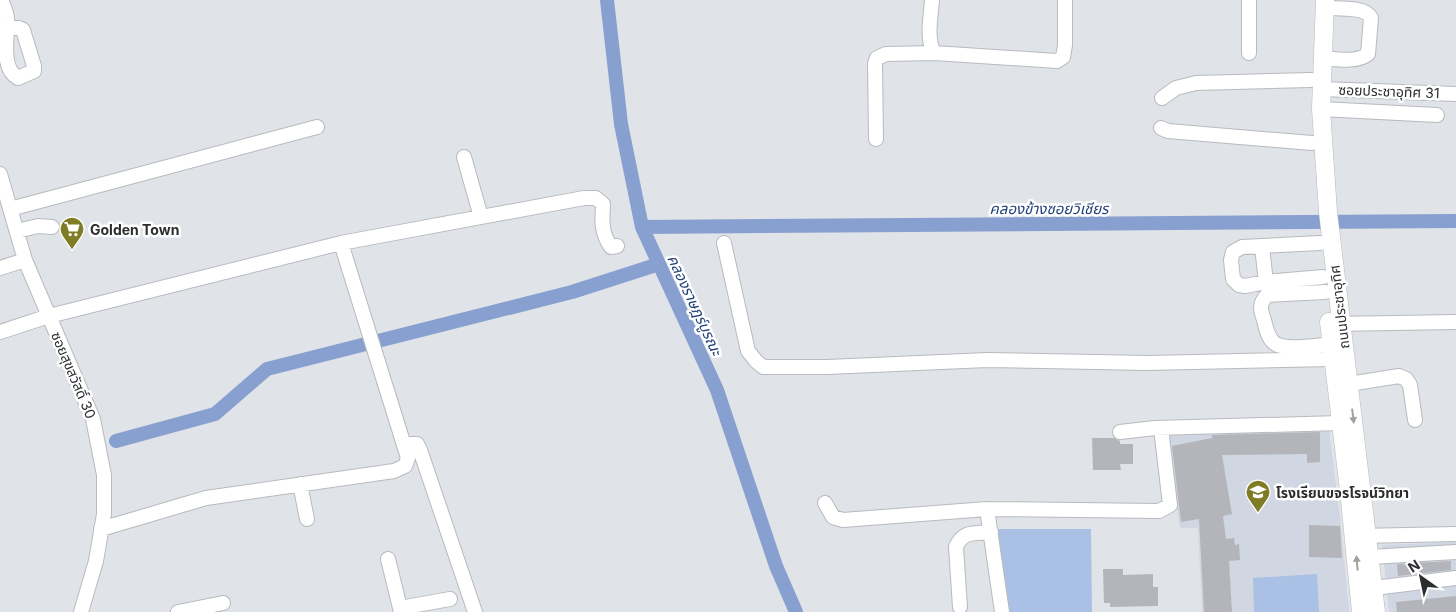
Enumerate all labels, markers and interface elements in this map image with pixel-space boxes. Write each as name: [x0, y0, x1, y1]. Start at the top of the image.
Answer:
street label: ซอยประชาอุทิศ 31: [1338, 81, 1440, 102]
water label: คลองข้างซอยวิเชียร: [990, 199, 1110, 218]
supermarket icon: Golden Town: [59, 216, 85, 250]
place label: Golden Town: [90, 221, 179, 238]
water label: คลองราษฎร์บูรณะ: [663, 252, 727, 360]
street label: ถนนประชาอุทิศ: [1325, 264, 1354, 350]
street label: ซอยสุขสวัสดิ์ 30: [47, 329, 100, 421]
one-way arrow: [1349, 409, 1357, 425]
school or university icon: โรงเรียนขจรโรจน์วิทยา: [1245, 479, 1271, 513]
place label: โรงเรียนขจรโรจน์วิทยา: [1276, 484, 1409, 501]
north arrow: [1396, 552, 1446, 602]
one-way arrow: [1352, 555, 1360, 571]
text: N: [1405, 556, 1423, 576]

